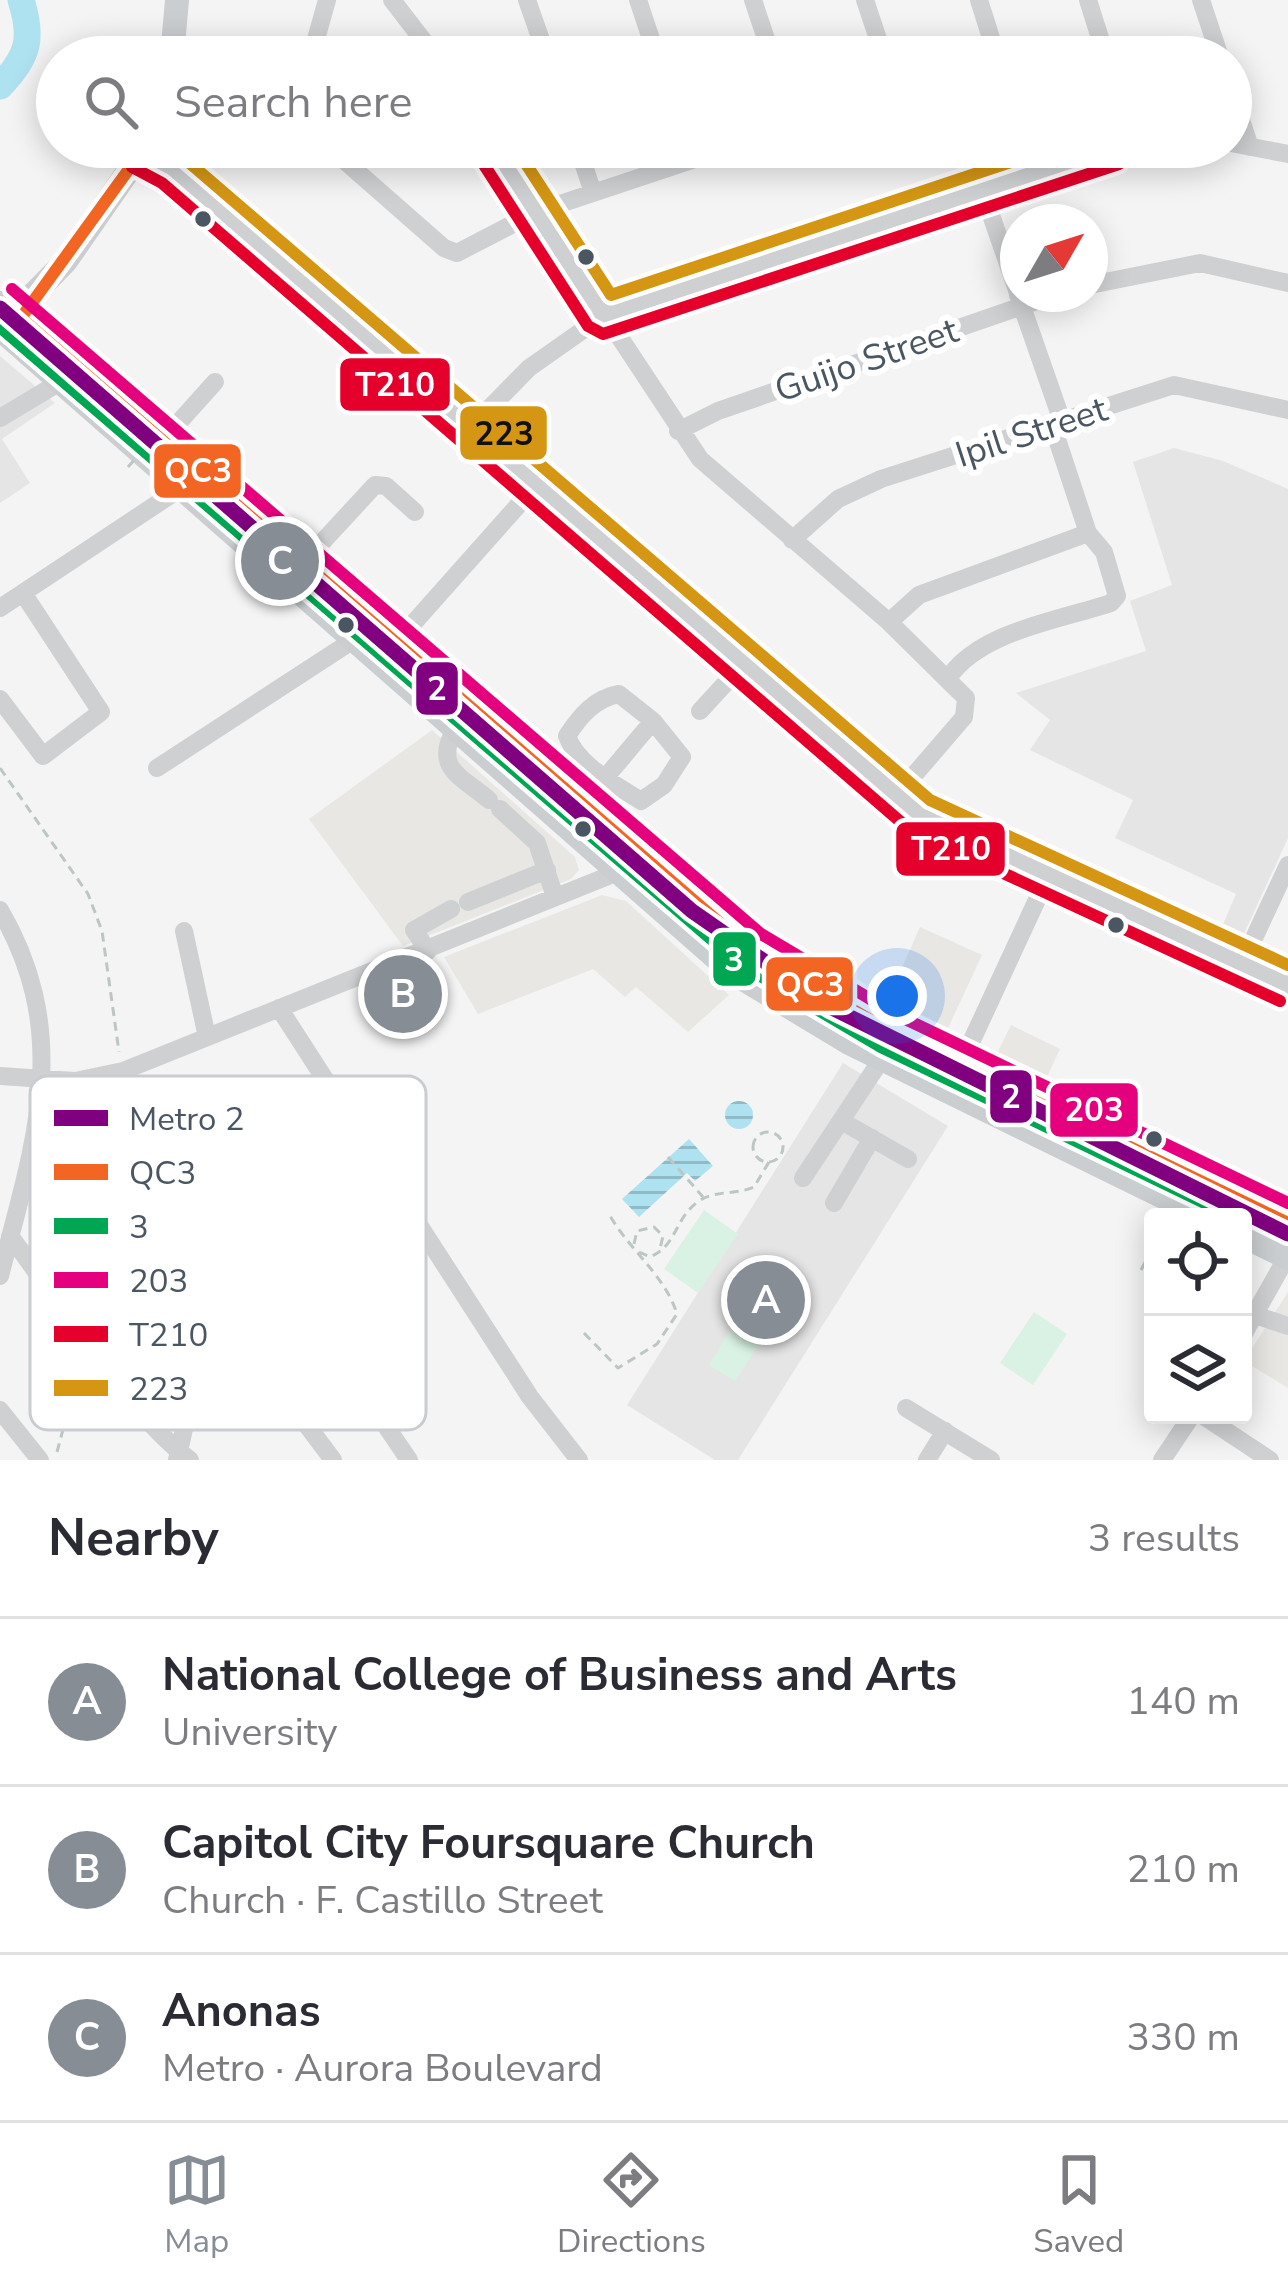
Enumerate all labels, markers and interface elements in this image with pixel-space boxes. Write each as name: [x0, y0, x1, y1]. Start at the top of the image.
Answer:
search box: [36, 36, 1252, 168]
icon: search: [78, 69, 144, 135]
text: Search here: [174, 72, 413, 133]
north arrow: [1000, 204, 1108, 312]
unlabelled marker: [192, 208, 214, 230]
unlabelled marker: [575, 246, 597, 268]
street label: Guijo Street: [768, 306, 965, 415]
line badge: T210: [338, 356, 452, 413]
text: T210: [355, 363, 435, 408]
street label: Ipil Street: [949, 385, 1114, 480]
line badge: 223: [458, 404, 549, 462]
text: 223: [474, 412, 534, 457]
line badge: QC3: [152, 442, 243, 500]
text: QC3: [164, 449, 232, 494]
pin: C: [241, 516, 319, 606]
unlabelled marker: [335, 614, 357, 636]
line badge: 2: [414, 660, 460, 717]
text: 2: [427, 667, 447, 712]
unlabelled marker: [572, 818, 594, 840]
line badge: T210: [894, 820, 1007, 878]
text: T210: [911, 827, 991, 872]
unlabelled marker: [1105, 914, 1127, 936]
line badge: 3: [711, 930, 758, 988]
text: 3: [724, 938, 744, 983]
pin: B: [364, 949, 442, 1039]
line badge: QC3: [764, 955, 855, 1013]
text: QC3: [776, 963, 844, 1008]
your location: [867, 966, 927, 1026]
line badge: 2: [988, 1068, 1034, 1125]
text: 2: [1001, 1075, 1021, 1120]
legend: [30, 1076, 426, 1430]
line badge: 203: [1048, 1081, 1140, 1139]
text: 203: [1064, 1088, 1124, 1133]
text: Metro 2: [129, 1097, 245, 1142]
unlabelled marker: [1143, 1128, 1165, 1150]
text: QC3: [129, 1151, 196, 1196]
text: 3: [129, 1205, 149, 1250]
map controls: [1144, 1208, 1252, 1424]
button: locate: [1144, 1208, 1252, 1316]
pin: A: [727, 1255, 805, 1345]
text: 203: [129, 1259, 188, 1304]
text: T210: [129, 1313, 208, 1358]
button: layers: [1144, 1316, 1252, 1424]
text: 223: [129, 1367, 188, 1412]
text: Nearby: [48, 1503, 219, 1573]
text: 3 results: [1088, 1512, 1240, 1565]
text: National College of Business and Arts: [162, 1645, 957, 1706]
text: A: [72, 1675, 102, 1728]
text: 140 m: [1126, 1675, 1240, 1728]
text: University: [162, 1706, 338, 1759]
text: Capitol City Foursquare Church: [162, 1813, 815, 1874]
text: B: [74, 1843, 100, 1896]
text: 210 m: [1126, 1843, 1240, 1896]
text: Church · F. Castillo Street: [162, 1874, 603, 1927]
text: Anonas: [162, 1981, 321, 2042]
text: C: [74, 2011, 100, 2064]
text: 330 m: [1126, 2011, 1240, 2064]
text: Metro · Aurora Boulevard: [162, 2042, 603, 2095]
tab: Map: [164, 2147, 230, 2264]
tab: Directions: [557, 2147, 706, 2264]
tab: Saved: [1033, 2147, 1124, 2264]

